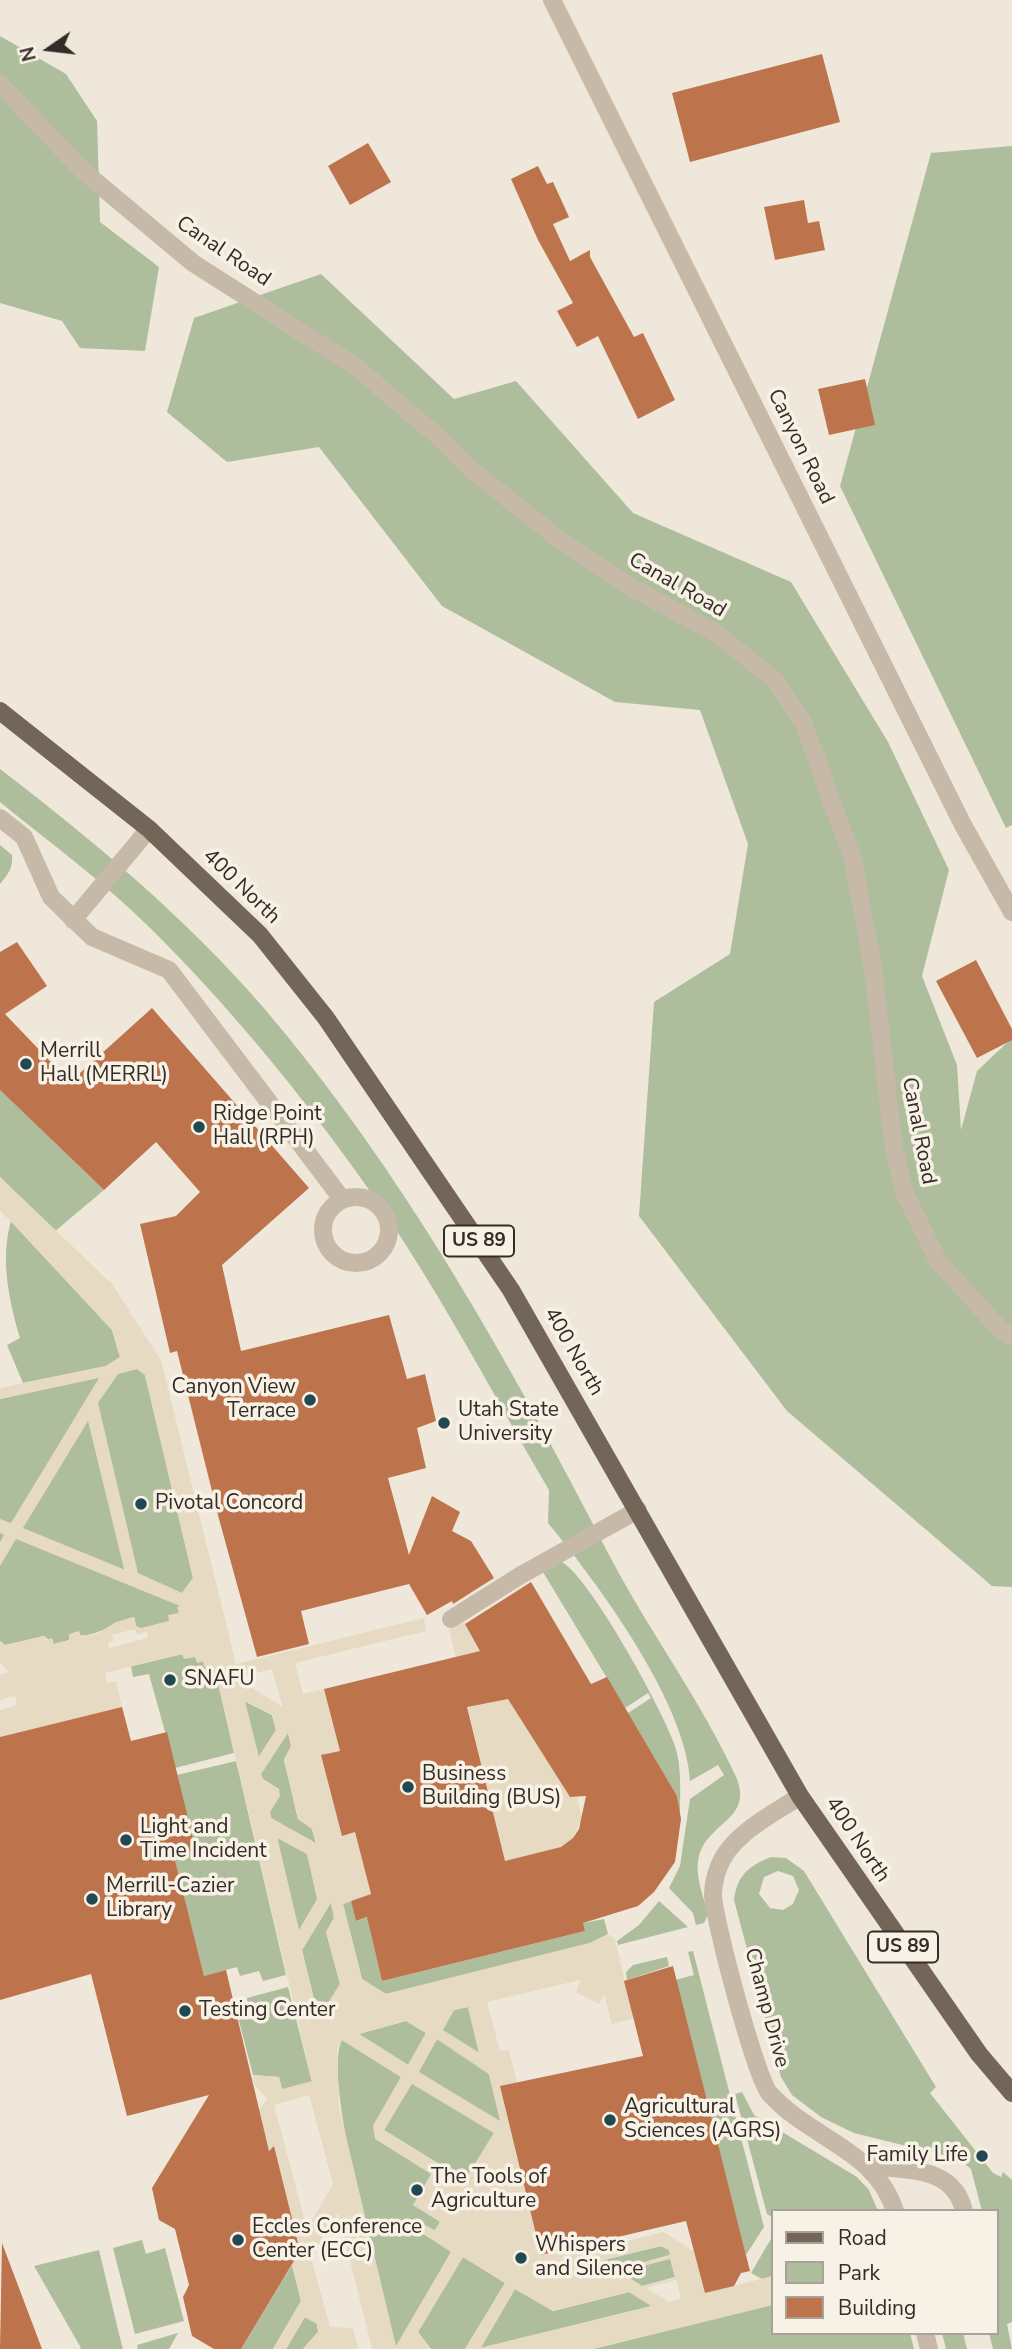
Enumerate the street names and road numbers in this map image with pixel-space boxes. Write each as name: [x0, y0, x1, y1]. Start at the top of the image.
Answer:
street label: Canal Road: [171, 211, 275, 293]
street label: Canyon Road: [761, 385, 839, 509]
street label: Canal Road: [624, 548, 730, 624]
street label: 400 North: [197, 844, 285, 930]
street label: Canal Road: [895, 1075, 941, 1187]
road number: US 89: [444, 1226, 514, 1256]
street label: 400 North: [538, 1303, 608, 1401]
street label: 400 North: [819, 1792, 895, 1888]
road number: US 89: [868, 1932, 938, 1963]
street label: Champ Drive: [738, 1946, 794, 2070]

